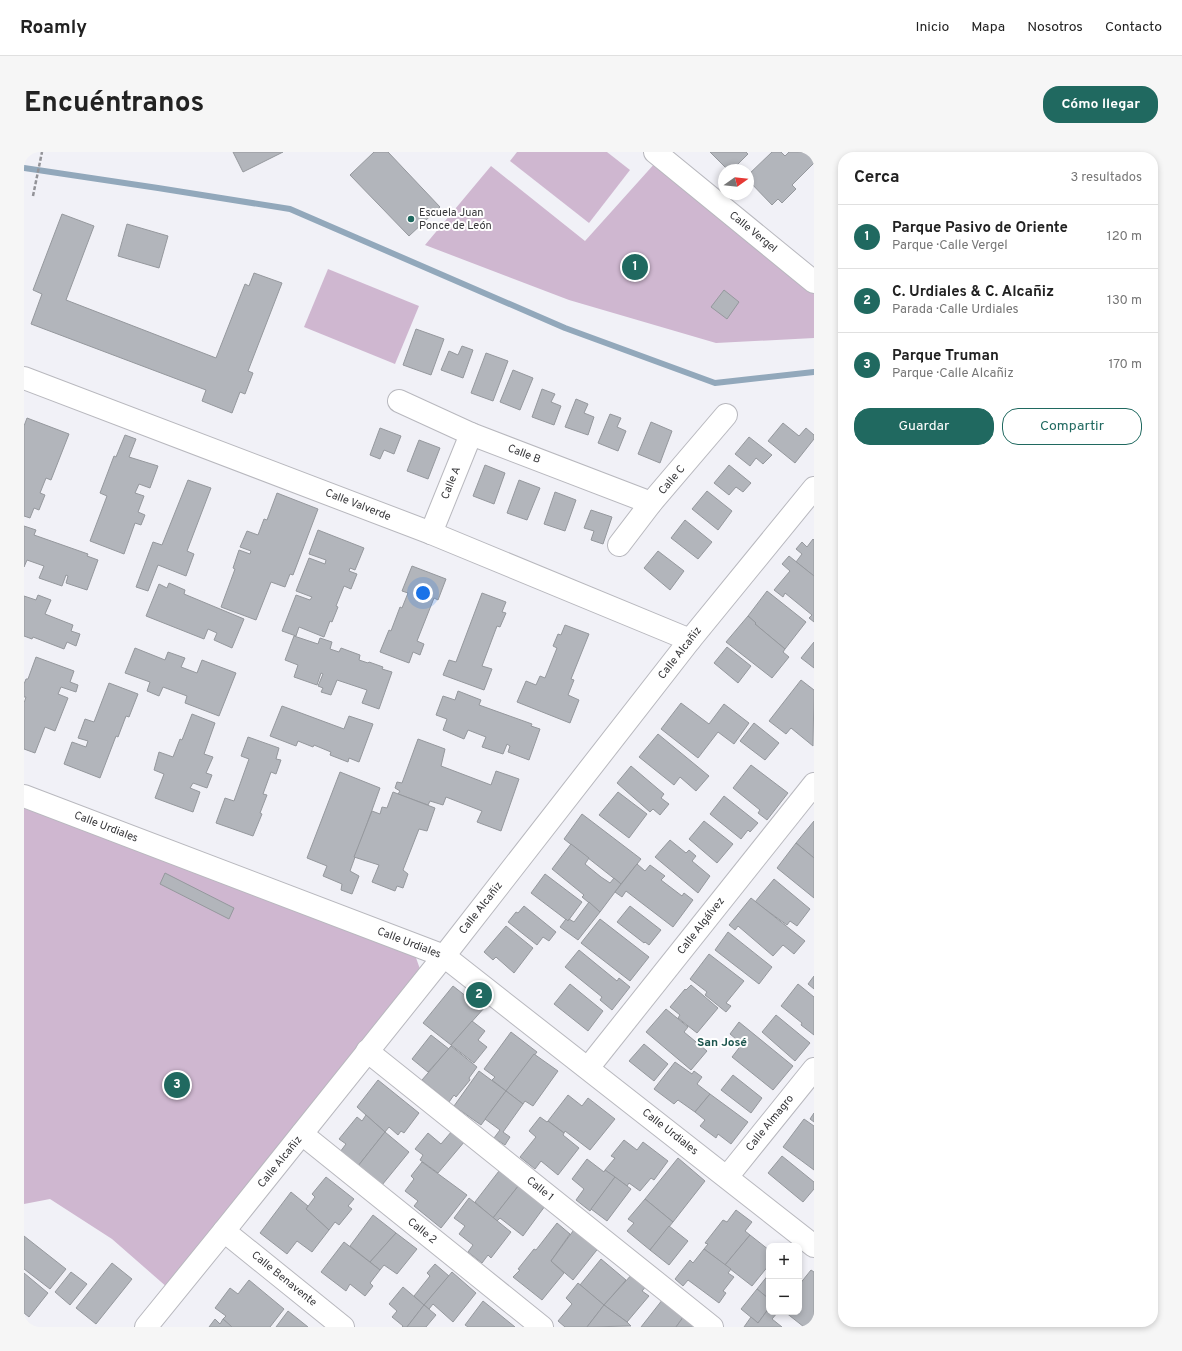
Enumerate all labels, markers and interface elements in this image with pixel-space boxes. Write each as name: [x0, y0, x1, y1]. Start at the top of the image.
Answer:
text: Roamly: [20, 16, 87, 40]
text: Inicio: [916, 19, 949, 36]
text: Mapa: [971, 19, 1005, 36]
text: Nosotros: [1027, 19, 1083, 36]
text: Contacto: [1105, 19, 1162, 36]
text: Encuéntranos: [24, 86, 204, 122]
button: Cómo llegar: [1043, 86, 1158, 123]
north arrow: [718, 164, 754, 200]
text: Cerca: [854, 167, 900, 189]
text: 3 resultados: [1070, 170, 1142, 186]
place label: Escuela Juan Ponce de León: [419, 206, 492, 233]
street label: Calle Vergel: [726, 208, 780, 256]
marker: Escuela Juan Ponce de León: [406, 214, 416, 224]
text: Parque Pasivo de Oriente: [892, 219, 1068, 238]
text: 1: [864, 229, 870, 245]
text: 120 m: [1107, 229, 1142, 245]
text: Parque · Calle Vergel: [892, 238, 1008, 254]
pin: 1: [622, 252, 648, 282]
text: C. Urdiales & C. Alcañiz: [892, 283, 1054, 302]
text: 2: [863, 293, 871, 309]
text: 130 m: [1107, 293, 1142, 309]
text: Parada · Calle Urdiales: [892, 302, 1019, 318]
text: Parque Truman: [892, 347, 999, 366]
text: 3: [863, 357, 871, 373]
text: 170 m: [1108, 357, 1142, 373]
text: Parque · Calle Alcañiz: [892, 366, 1014, 382]
button: Guardar: [854, 408, 994, 445]
button: Compartir: [1002, 408, 1142, 445]
street label: Calle B: [505, 441, 543, 467]
street label: Calle C: [656, 462, 688, 498]
street label: Calle A: [438, 465, 464, 501]
street label: Calle Valverde: [323, 486, 393, 524]
your location: [413, 583, 433, 603]
street label: Calle Alcañiz: [655, 624, 705, 682]
street label: Calle Urdiales: [72, 808, 140, 846]
street label: Calle Alcañiz: [456, 879, 506, 937]
street label: Calle Algálvez: [674, 895, 728, 957]
street label: Calle Urdiales: [375, 924, 443, 962]
pin: 2: [466, 980, 492, 1010]
district label: San José: [697, 1035, 747, 1051]
pin: 3: [164, 1070, 190, 1100]
street label: Calle Almagro: [743, 1092, 797, 1154]
street label: Calle Urdiales: [639, 1106, 701, 1158]
street label: Calle Alcañiz: [255, 1133, 305, 1191]
street label: Calle 1: [523, 1174, 557, 1204]
street label: Calle 2: [404, 1215, 440, 1247]
map controls: [766, 1243, 802, 1315]
button: +: [766, 1243, 802, 1279]
street label: Calle Benavente: [248, 1248, 320, 1310]
button: −: [766, 1279, 802, 1315]

